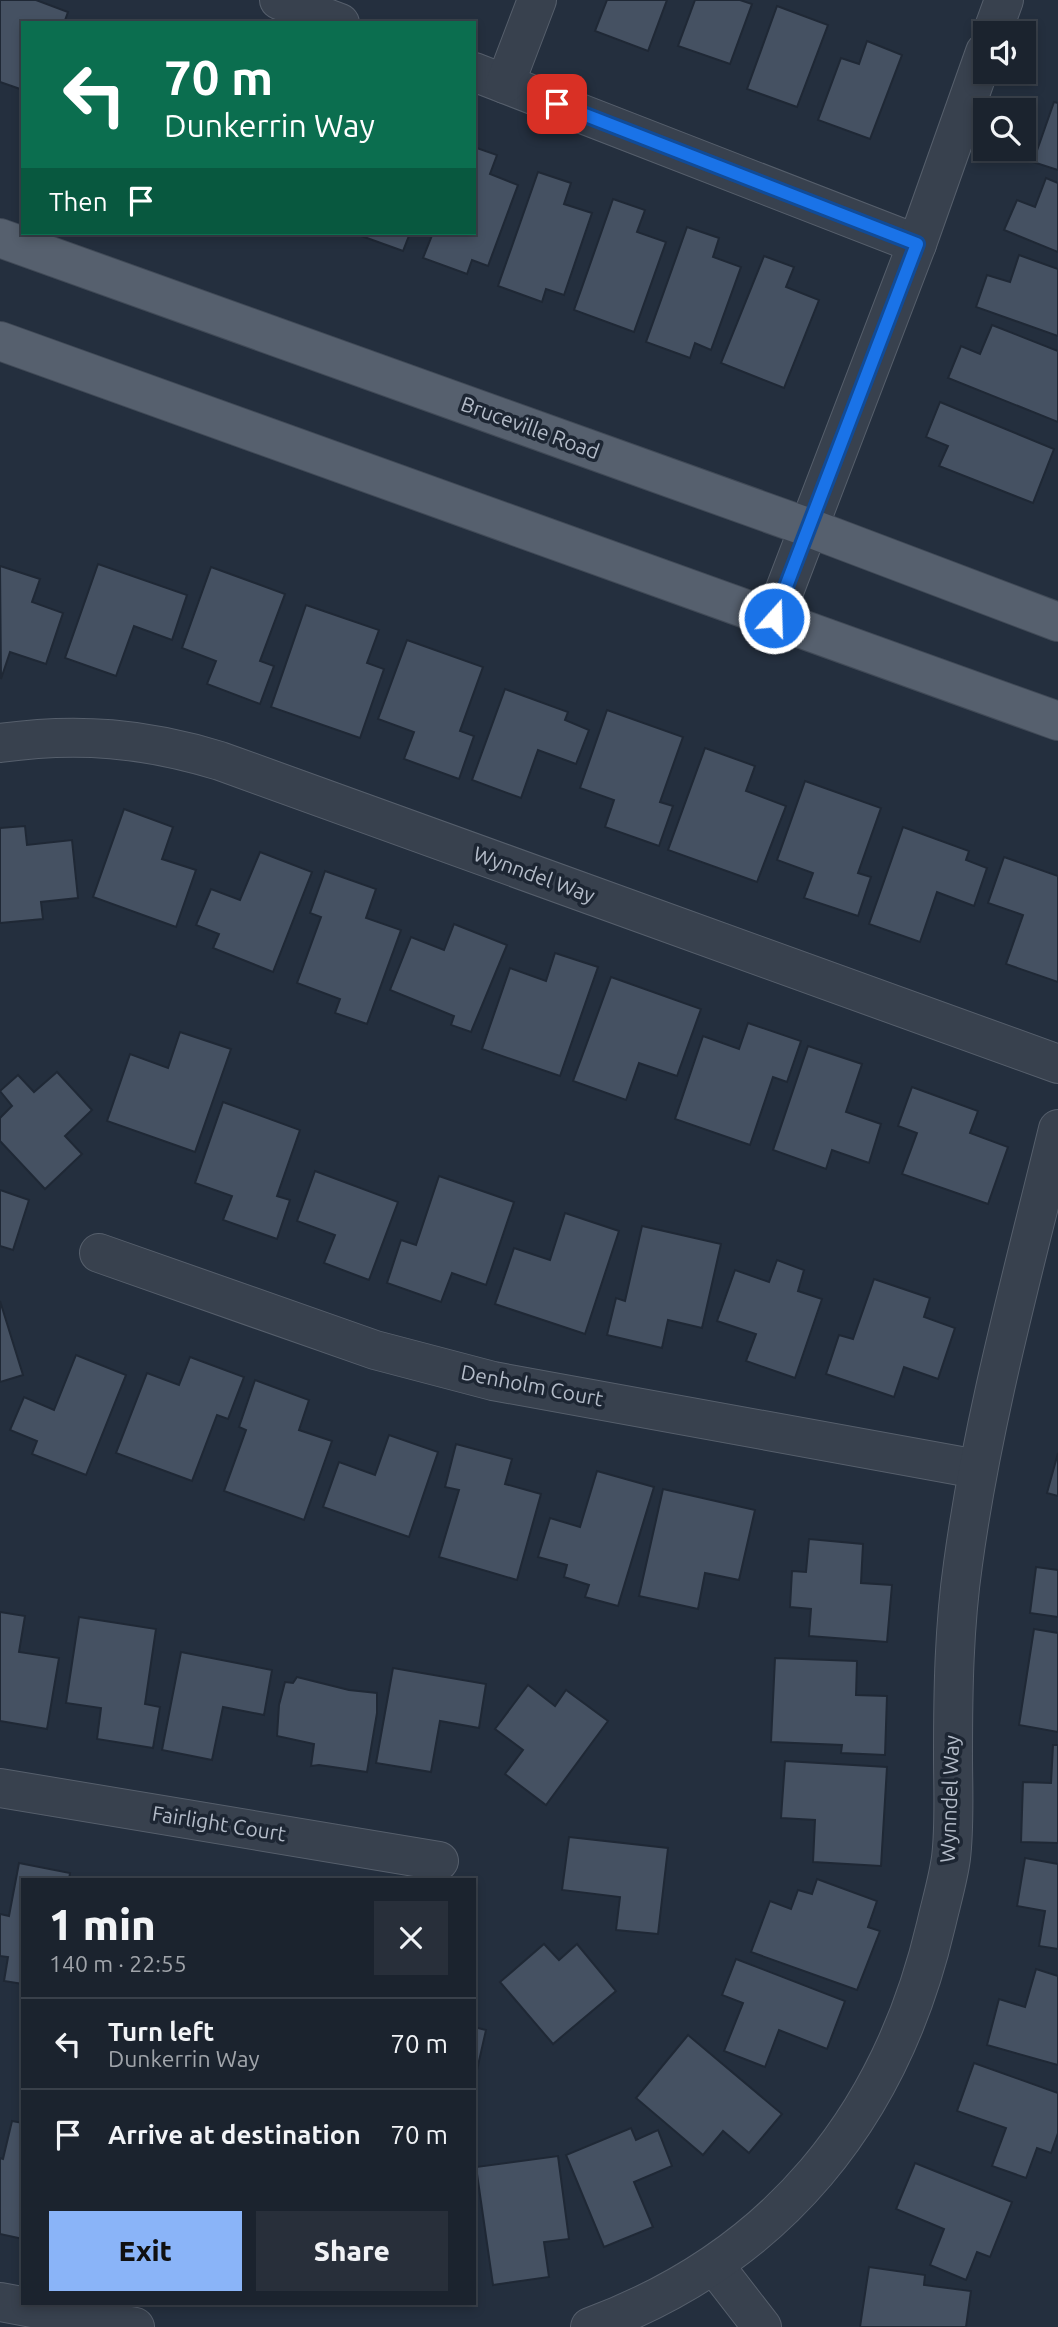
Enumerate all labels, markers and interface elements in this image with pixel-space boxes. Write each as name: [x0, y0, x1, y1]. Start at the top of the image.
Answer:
map controls: [973, 21, 1036, 161]
button: sound: [973, 21, 1036, 84]
icon: left: [49, 49, 140, 140]
text: 70 m: [164, 49, 273, 104]
pin: [527, 74, 587, 134]
icon: arrive: [538, 85, 576, 123]
button: search: [973, 98, 1036, 161]
text: Dunkerrin Way: [164, 107, 375, 143]
icon: arrive: [122, 182, 160, 220]
text: Then: [49, 187, 108, 216]
street label: Bruceville Road: [458, 391, 603, 463]
position arrow: [737, 581, 811, 655]
street label: Wynndel Way: [470, 841, 598, 907]
street label: Denholm Court: [459, 1359, 605, 1411]
street label: Wynndel Way: [935, 1735, 963, 1863]
street label: Fairlight Court: [151, 1801, 288, 1845]
text: 1 min: [49, 1901, 156, 1948]
button: close: [374, 1901, 448, 1975]
text: 140 m · 22:55: [49, 1951, 187, 1976]
text: Turn left: [108, 2017, 214, 2046]
icon: left: [49, 2025, 87, 2063]
text: 70 m: [390, 2029, 448, 2058]
text: Dunkerrin Way: [108, 2046, 260, 2071]
icon: arrive: [49, 2116, 87, 2154]
text: Arrive at destination: [108, 2120, 361, 2149]
text: 70 m: [390, 2120, 448, 2149]
button: Exit: [49, 2211, 242, 2291]
button: Share: [256, 2211, 448, 2291]

